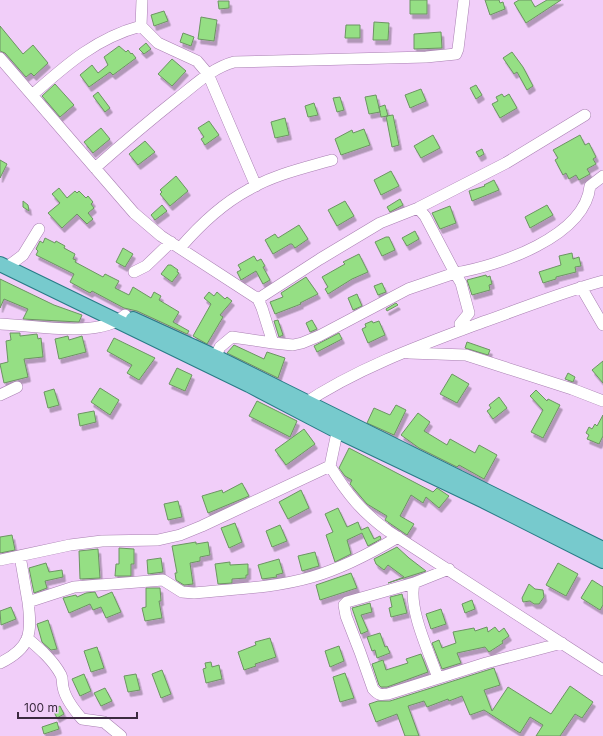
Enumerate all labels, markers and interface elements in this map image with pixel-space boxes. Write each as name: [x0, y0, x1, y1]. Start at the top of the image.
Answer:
scale bar: [18, 694, 137, 720]
text: 100 m: [24, 700, 58, 715]

